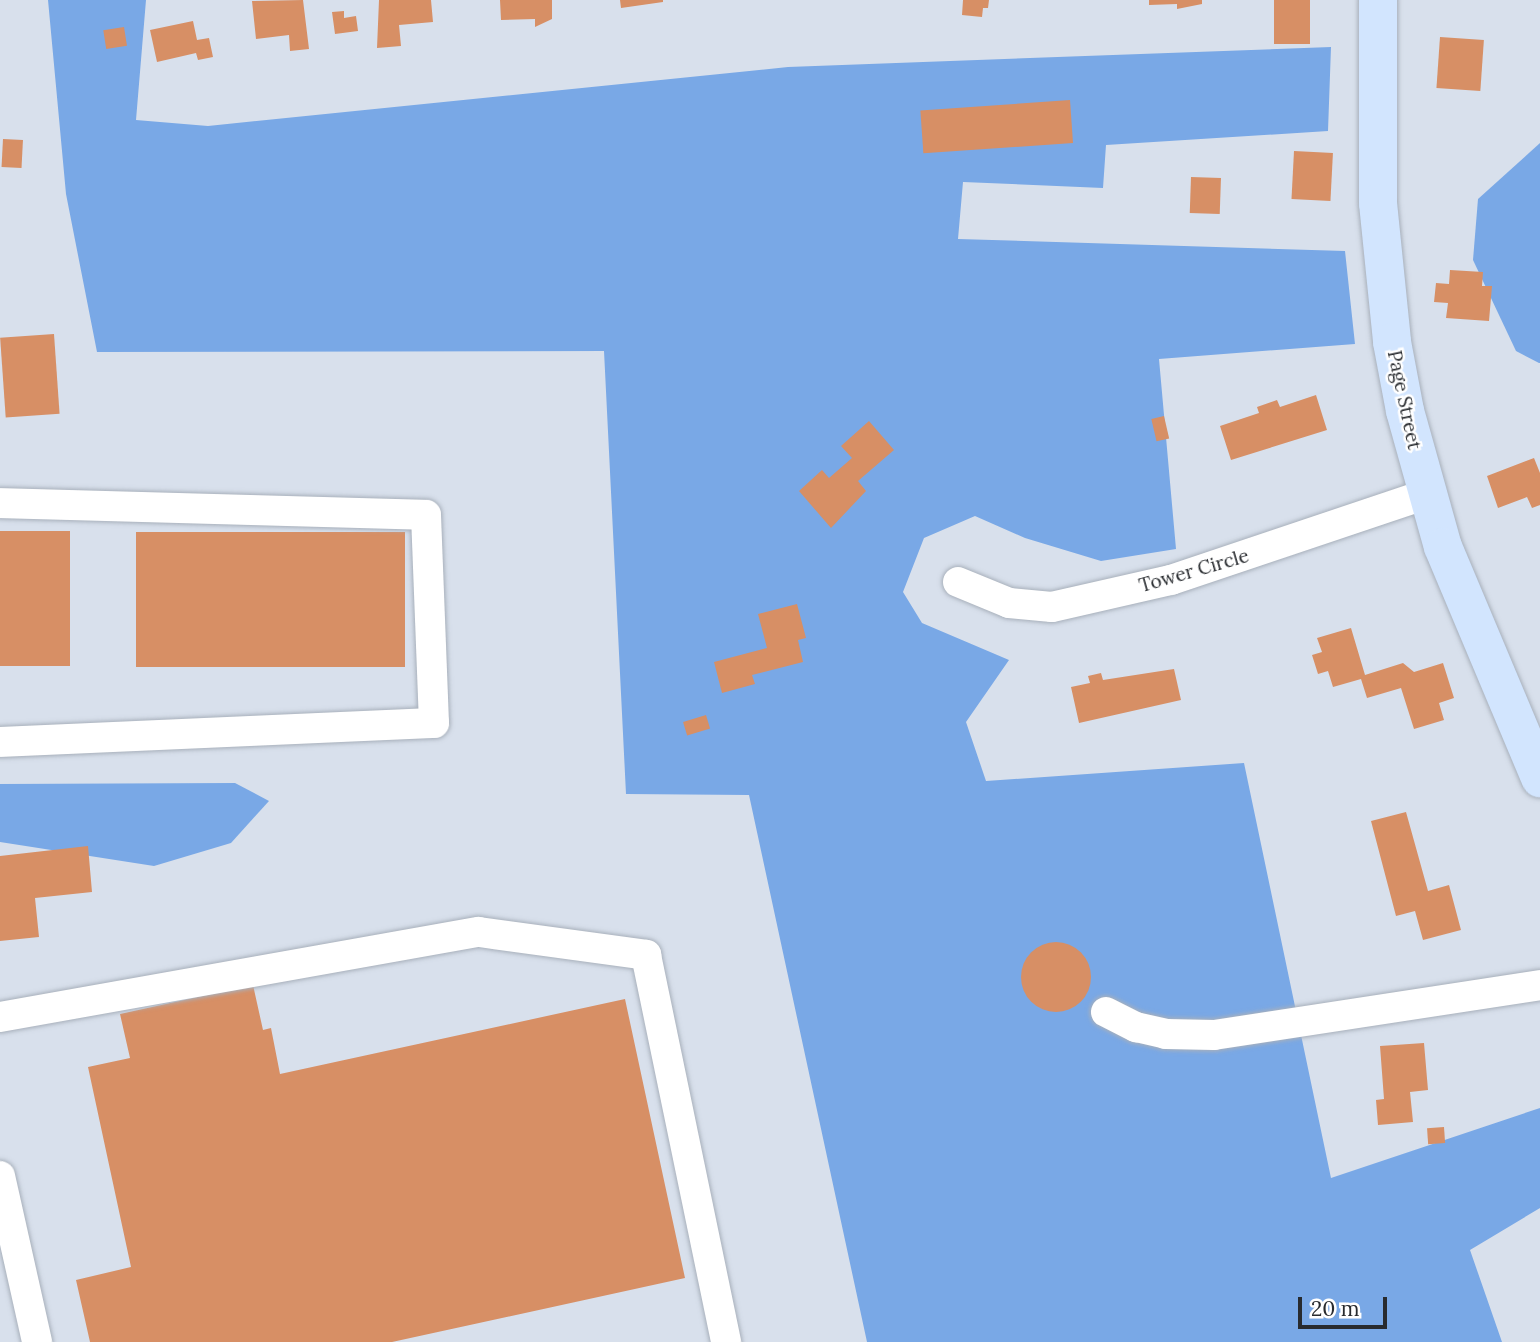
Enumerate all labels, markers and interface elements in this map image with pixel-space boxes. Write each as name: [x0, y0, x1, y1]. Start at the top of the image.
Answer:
street label: Page Street: [1382, 348, 1426, 452]
street label: Tower Circle: [1137, 544, 1251, 598]
scale bar: [1302, 1282, 1391, 1326]
text: 20 m: [1311, 1295, 1360, 1322]

